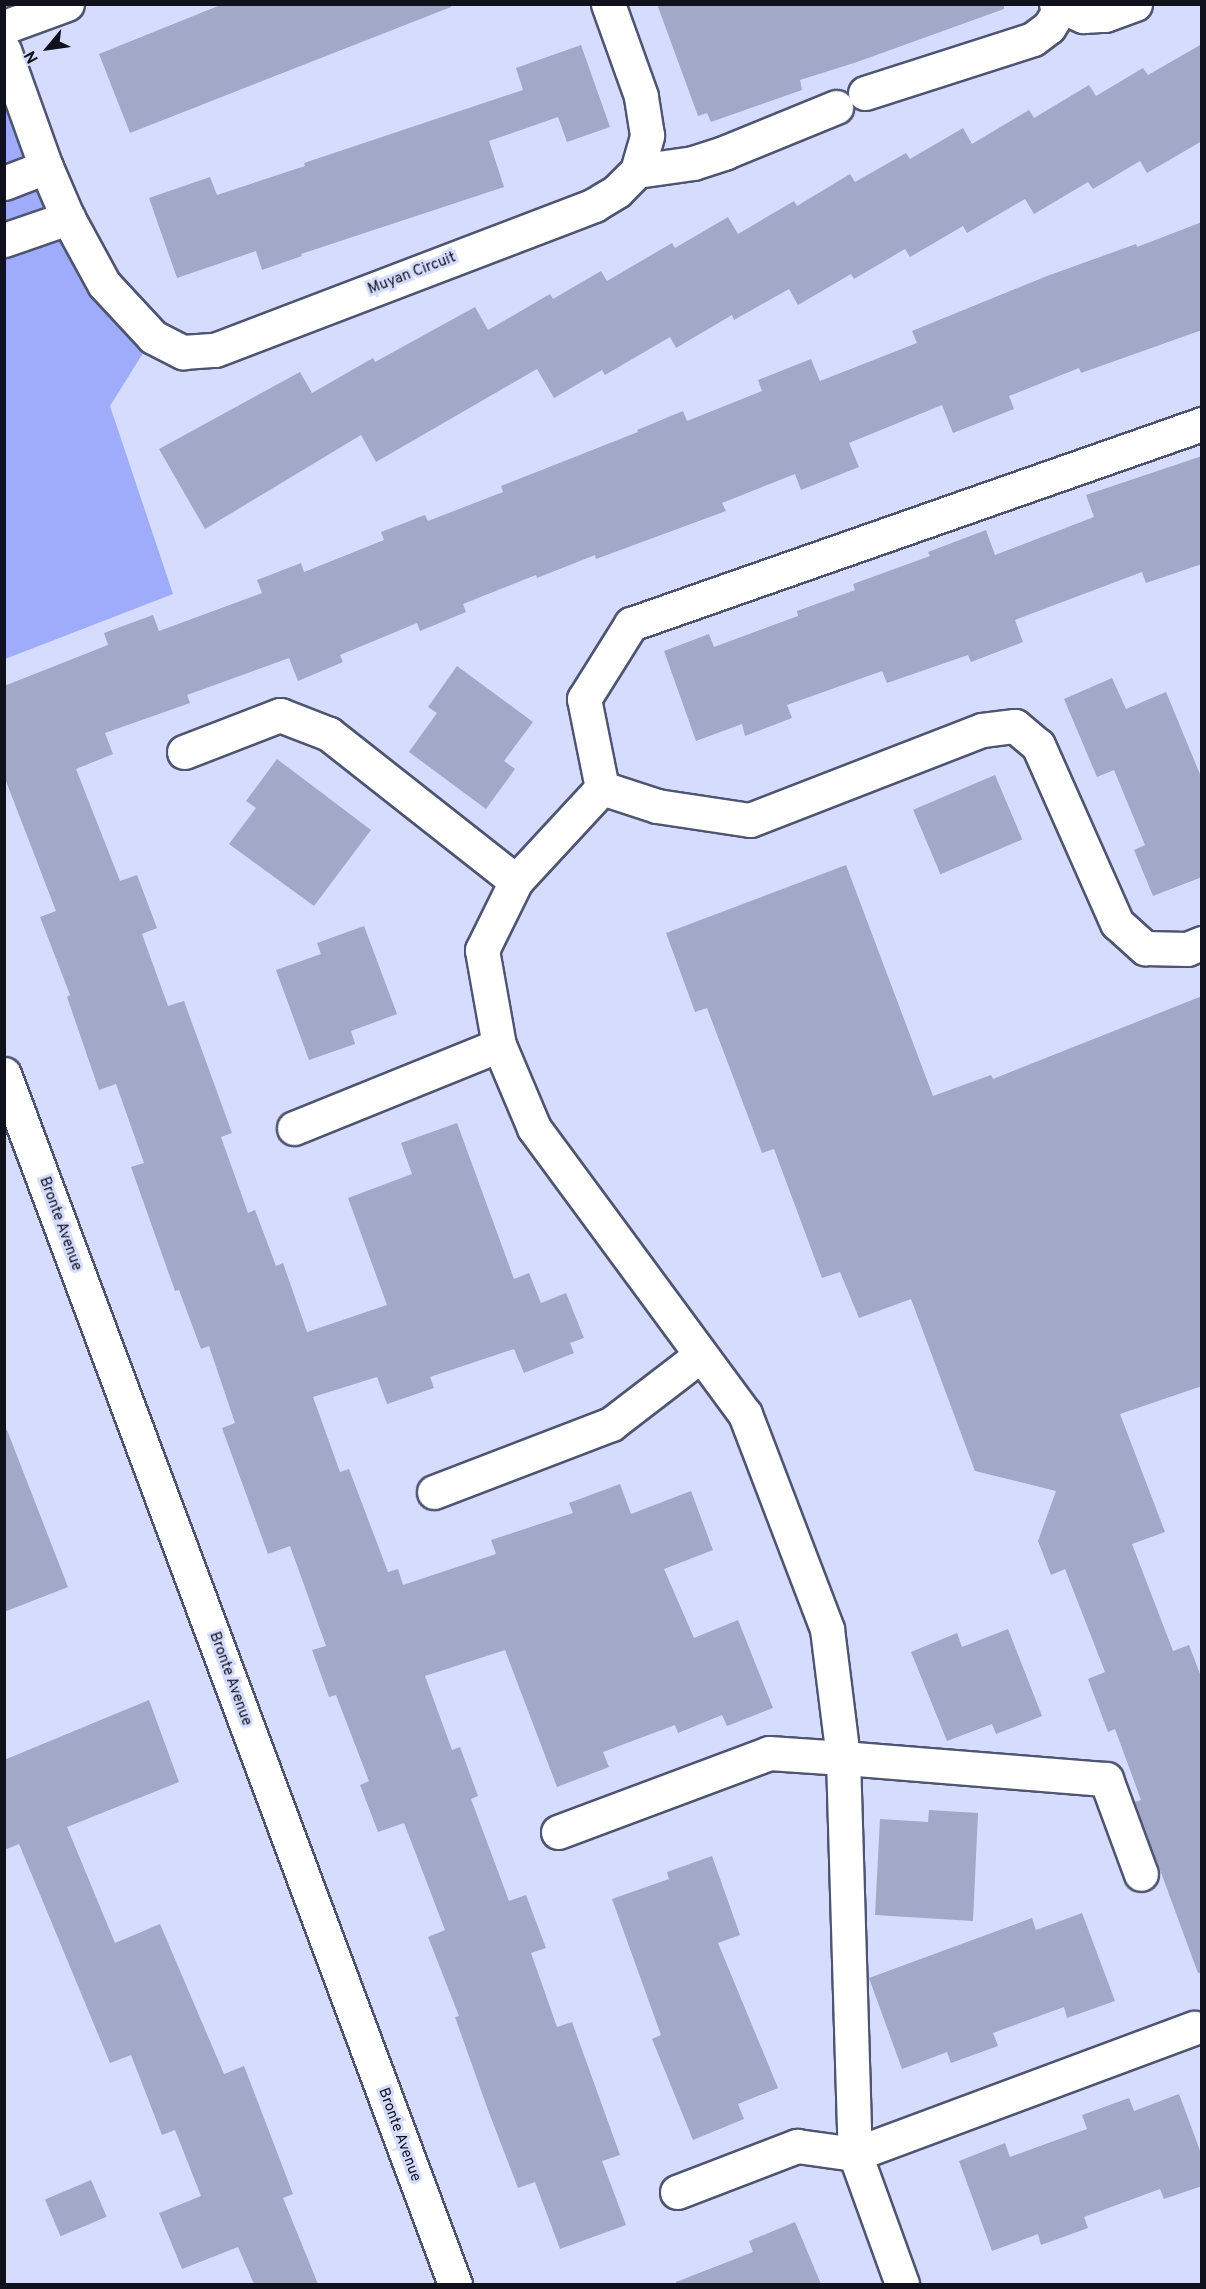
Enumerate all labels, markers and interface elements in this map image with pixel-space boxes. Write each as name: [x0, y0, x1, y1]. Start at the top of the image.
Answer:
north arrow: [18, 18, 78, 78]
text: N: [21, 47, 44, 67]
street label: Muyan Circuit: [366, 249, 458, 299]
street label: Bronte Avenue: [35, 1174, 85, 1274]
street label: Bronte Avenue: [205, 1629, 255, 1729]
street label: Bronte Avenue: [374, 2085, 424, 2185]

